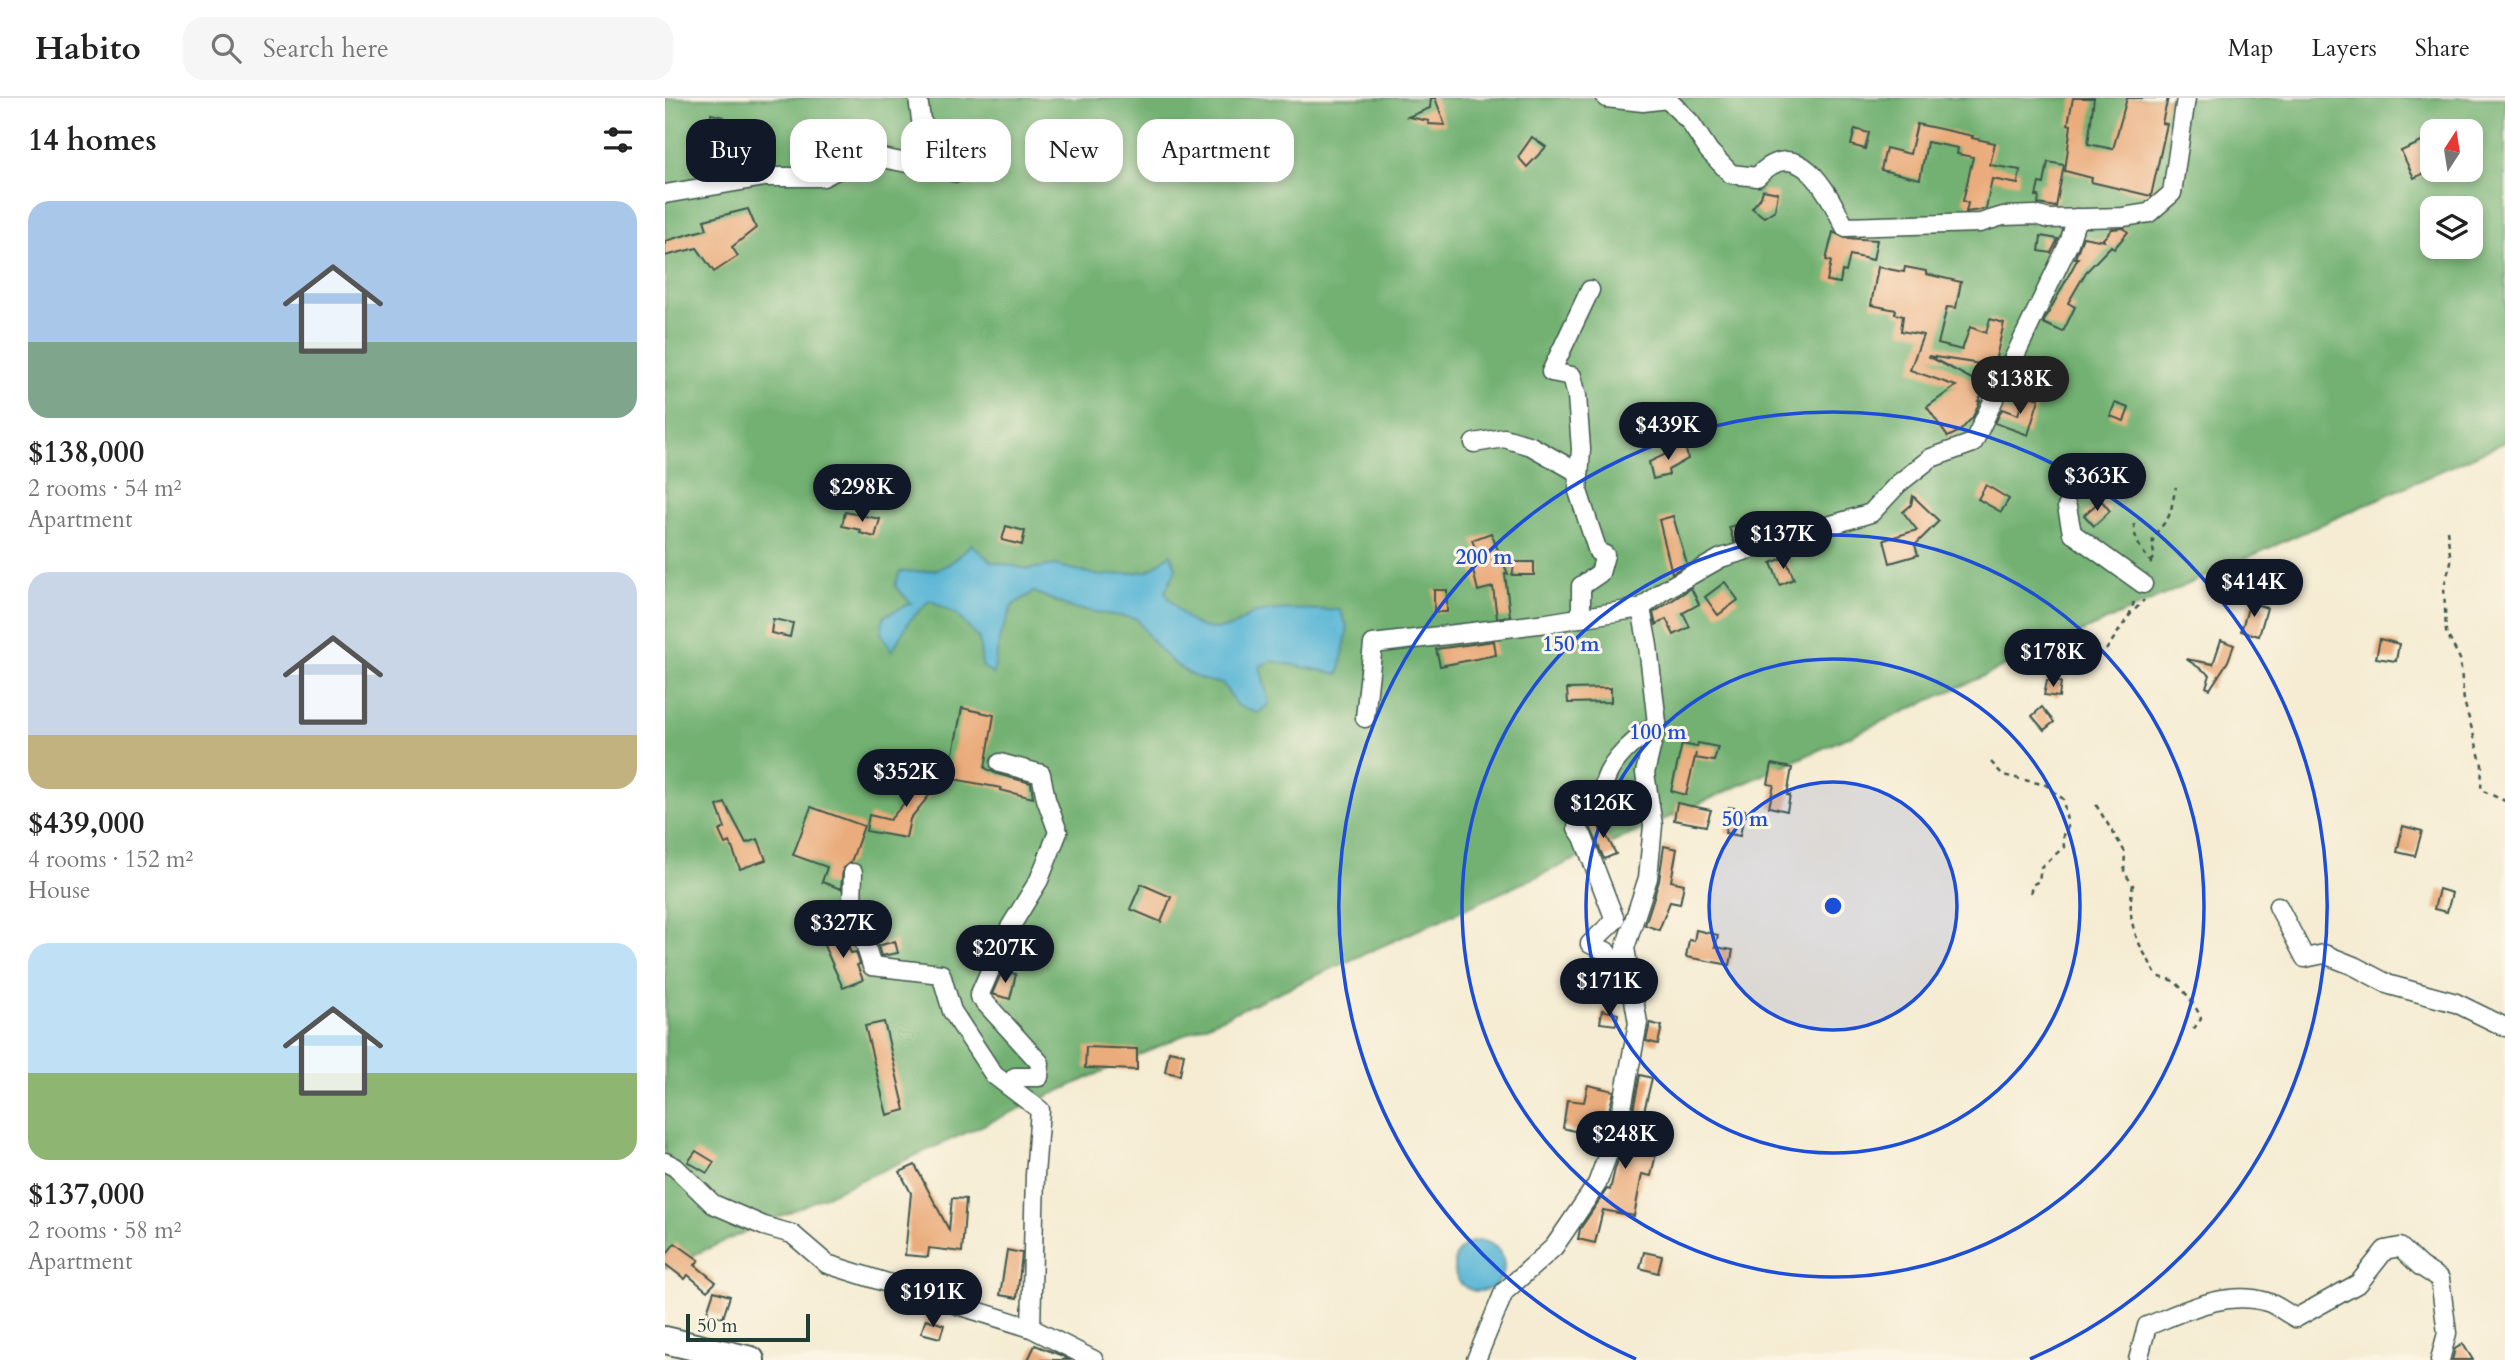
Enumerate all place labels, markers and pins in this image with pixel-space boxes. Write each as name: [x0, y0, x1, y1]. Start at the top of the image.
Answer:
pin: $138K: [1971, 356, 2069, 416]
pin: $439K: [1619, 402, 1717, 462]
pin: $363K: [2048, 454, 2146, 513]
pin: $298K: [813, 464, 911, 524]
pin: $137K: [1734, 512, 1832, 571]
pin: $414K: [2205, 560, 2303, 619]
pin: $178K: [2004, 630, 2102, 689]
pin: $352K: [857, 750, 955, 809]
pin: $126K: [1554, 780, 1652, 840]
centre of rings: [1821, 894, 1845, 918]
pin: $327K: [794, 900, 892, 960]
pin: $207K: [956, 926, 1054, 985]
pin: $171K: [1560, 958, 1658, 1018]
pin: $248K: [1576, 1112, 1674, 1171]
pin: $191K: [884, 1270, 982, 1329]

